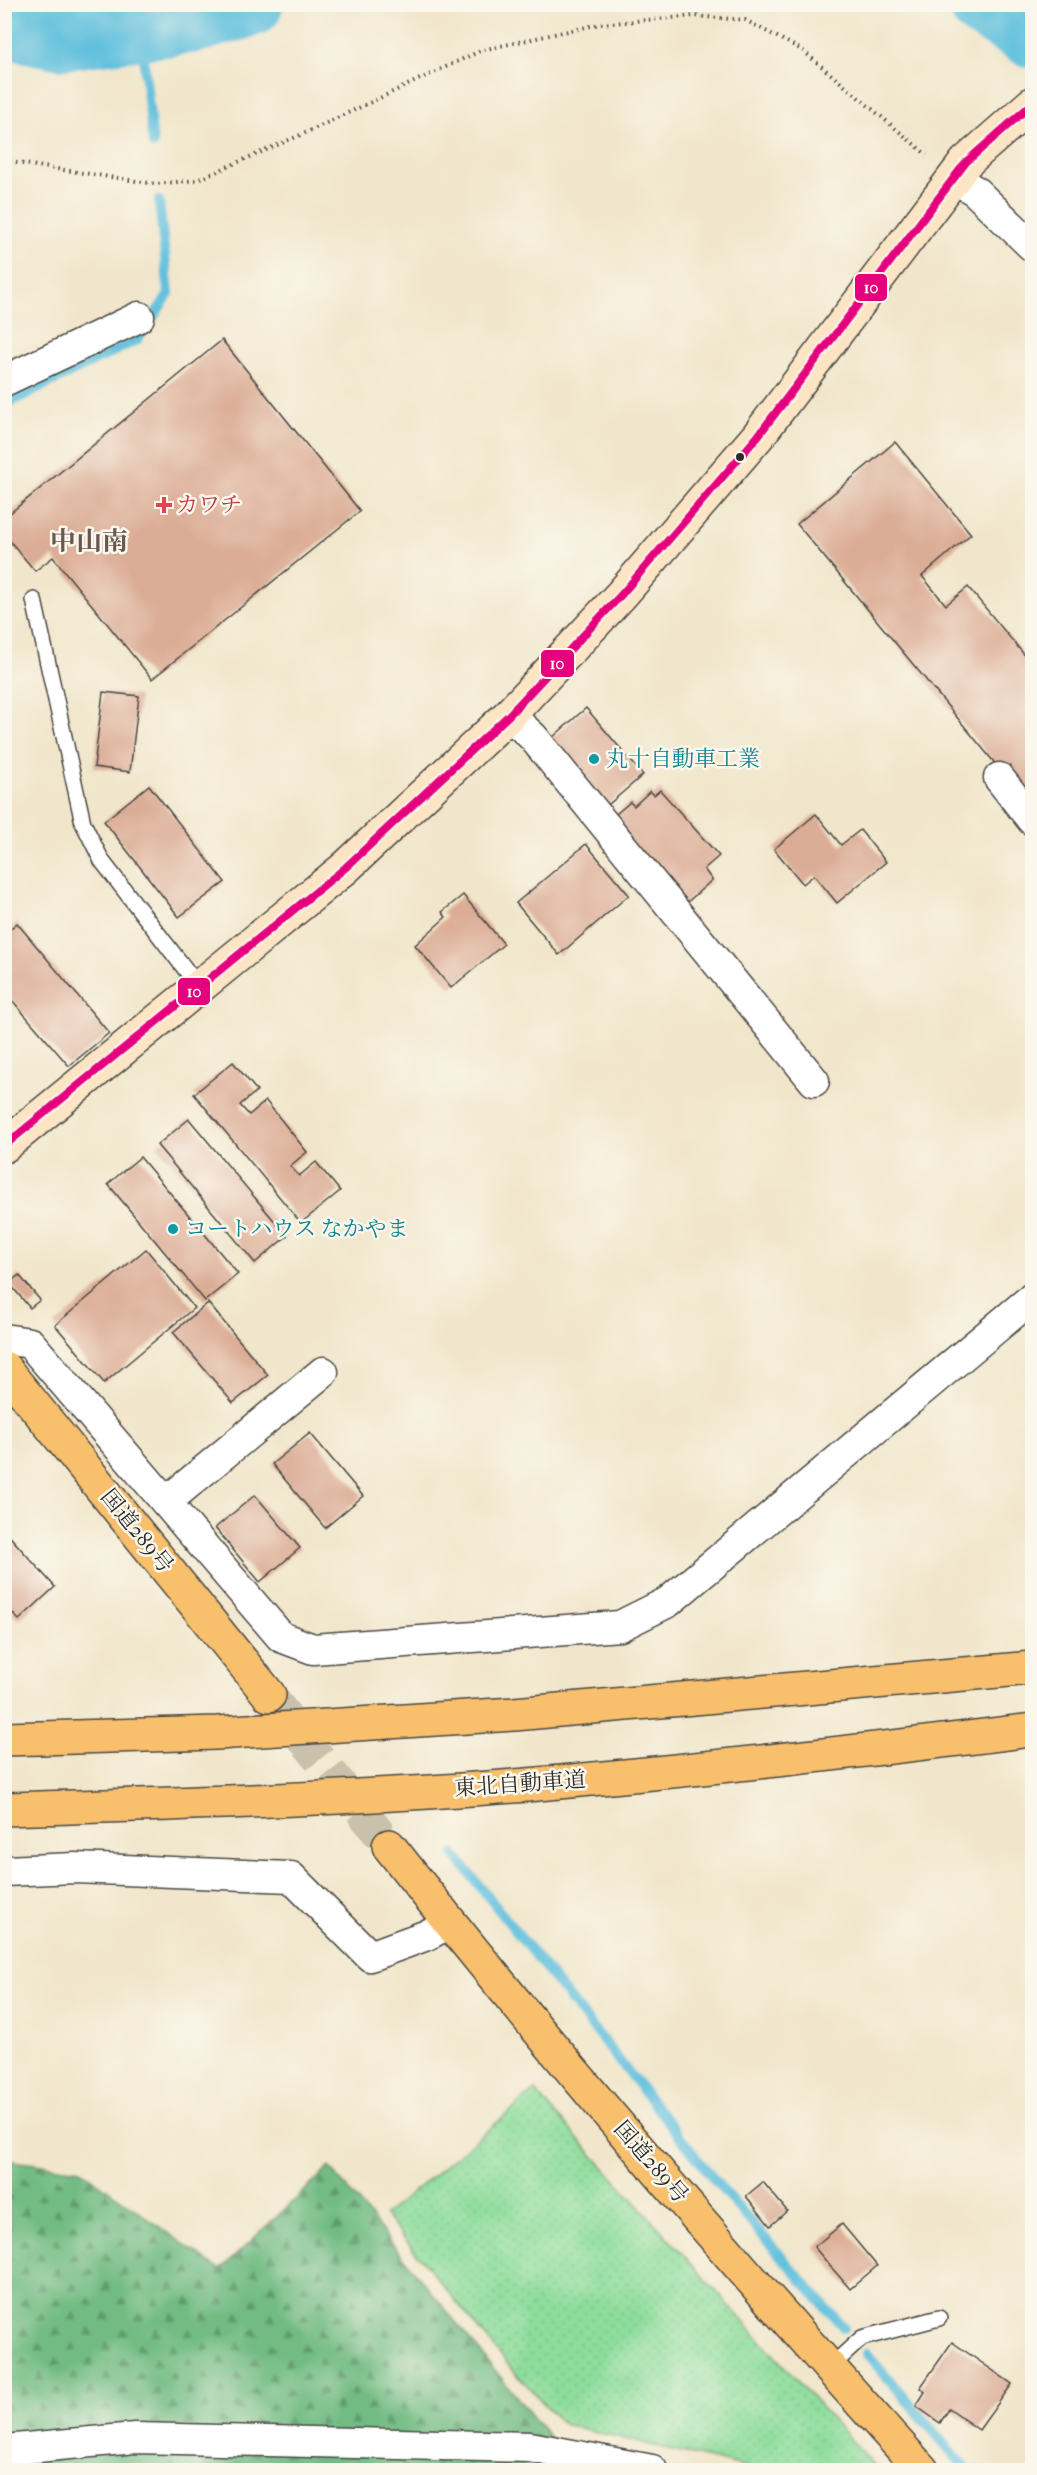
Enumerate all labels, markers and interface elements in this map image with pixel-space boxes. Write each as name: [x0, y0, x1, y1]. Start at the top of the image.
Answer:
line badge: 10: [854, 273, 888, 302]
text: 10: [864, 278, 878, 297]
unlabelled marker: [734, 451, 746, 463]
place label: カワチ: [176, 492, 242, 518]
marker: カワチ: [157, 498, 171, 512]
district label: 中山南: [50, 526, 128, 557]
line badge: 10: [540, 649, 575, 678]
text: 10: [550, 654, 564, 673]
place label: 丸十自動車工業: [606, 746, 760, 772]
marker: 丸十自動車工業: [587, 752, 601, 766]
line badge: 10: [177, 977, 211, 1006]
text: 10: [187, 982, 201, 1001]
place label: コートハウス なかやま: [185, 1216, 409, 1242]
marker: コートハウス なかやま: [166, 1222, 180, 1236]
street label: 国道289号: [95, 1484, 179, 1578]
street label: 東北自動車道: [453, 1766, 587, 1802]
street label: 国道289号: [608, 2116, 694, 2208]

